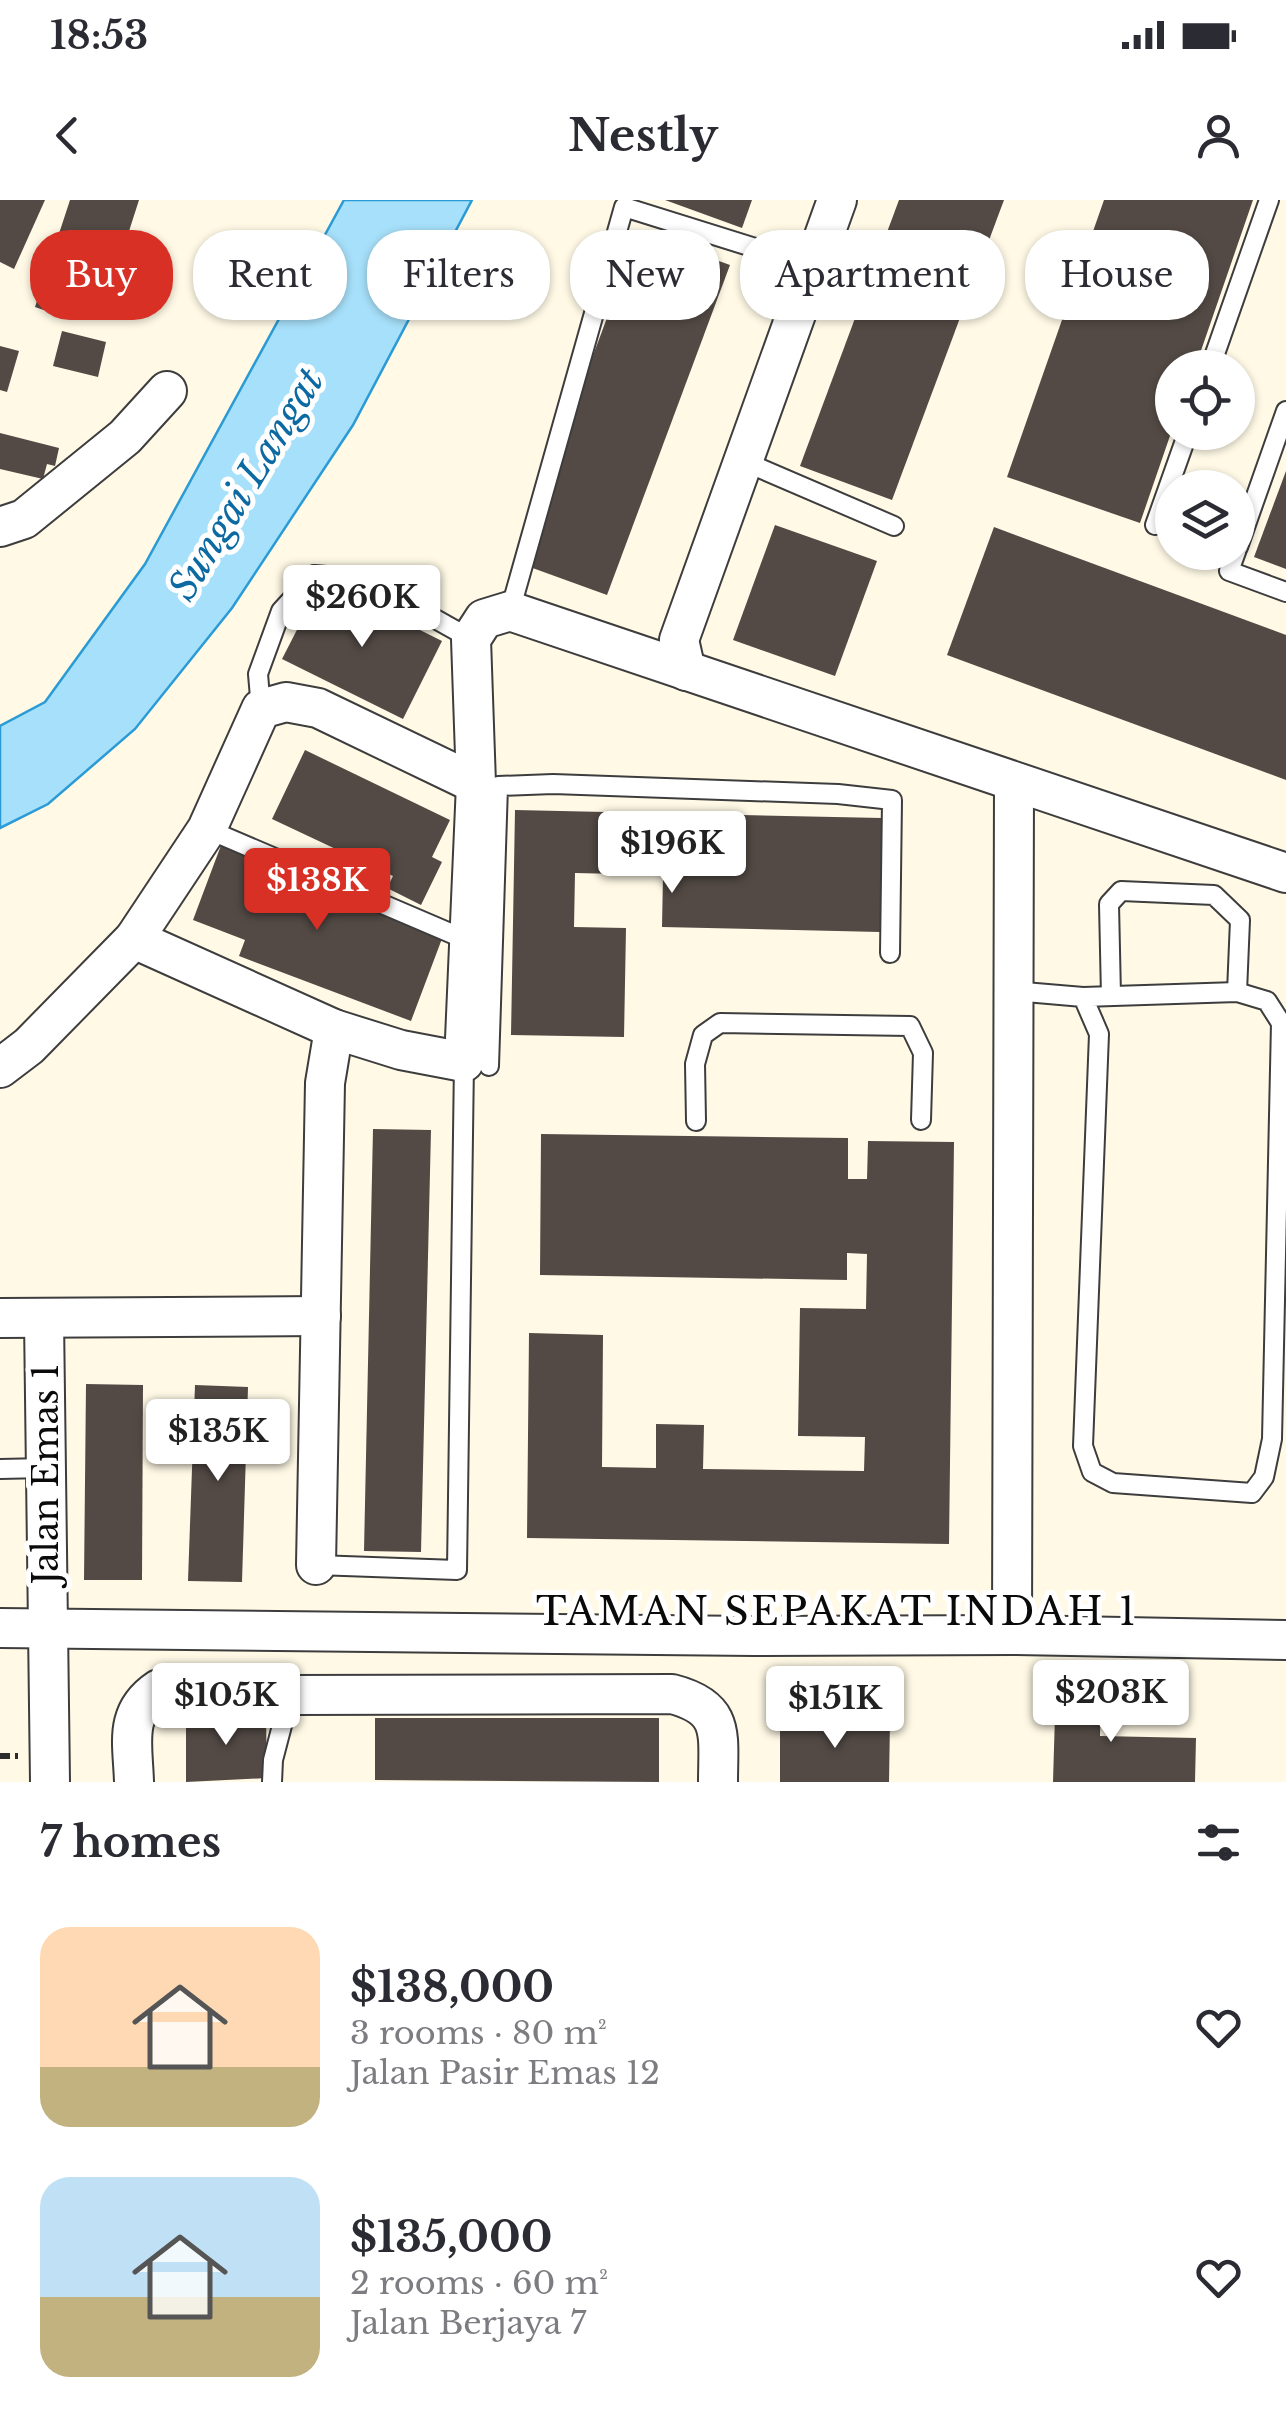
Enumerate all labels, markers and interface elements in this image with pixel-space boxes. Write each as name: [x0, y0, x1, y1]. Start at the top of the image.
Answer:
text: 18:53: [50, 12, 148, 59]
text: Nestly: [568, 107, 718, 163]
icon: back: [40, 108, 95, 163]
icon: person: [1191, 108, 1246, 163]
chip: Buy: [30, 230, 173, 320]
chip: Rent: [193, 230, 347, 320]
chip: Filters: [367, 230, 550, 320]
chip: New: [570, 230, 720, 320]
chip: Apartment: [740, 230, 1005, 320]
chip: House: [1025, 230, 1209, 320]
map controls: [1155, 350, 1255, 570]
button: locate: [1155, 350, 1255, 450]
water label: Sungai Langat: [158, 359, 334, 608]
button: layers: [1155, 470, 1255, 570]
pin: $260K: [292, 565, 432, 650]
text: $260K: [305, 577, 419, 617]
pin: $196K: [602, 811, 742, 896]
text: $196K: [620, 823, 724, 863]
pin: $138K: [247, 848, 387, 933]
text: $138K: [266, 860, 368, 900]
street label: Jalan Emas 1: [24, 1364, 67, 1588]
pin: $135K: [148, 1399, 288, 1484]
text: $135K: [168, 1411, 268, 1451]
district label: TAMAN SEPAKAT INDAH 1: [536, 1588, 1138, 1635]
pin: $203K: [1041, 1660, 1181, 1745]
pin: $105K: [156, 1663, 296, 1748]
pin: $151K: [765, 1666, 905, 1751]
text: $203K: [1055, 1672, 1167, 1712]
text: $105K: [174, 1675, 278, 1715]
text: $151K: [788, 1678, 882, 1718]
icon: filters: [1191, 1815, 1246, 1870]
text: 7 homes: [40, 1816, 221, 1868]
text: $138,000: [350, 1961, 554, 2013]
icon: home: [120, 1967, 240, 2087]
icon: heart: [1191, 2000, 1246, 2055]
text: 3 rooms · 80 m²: [350, 2013, 607, 2053]
text: Jalan Pasir Emas 12: [350, 2053, 660, 2093]
text: $135,000: [350, 2211, 552, 2263]
icon: home: [120, 2217, 240, 2337]
icon: heart: [1191, 2250, 1246, 2305]
text: 2 rooms · 60 m²: [350, 2263, 608, 2303]
text: Jalan Berjaya 7: [350, 2303, 586, 2343]

